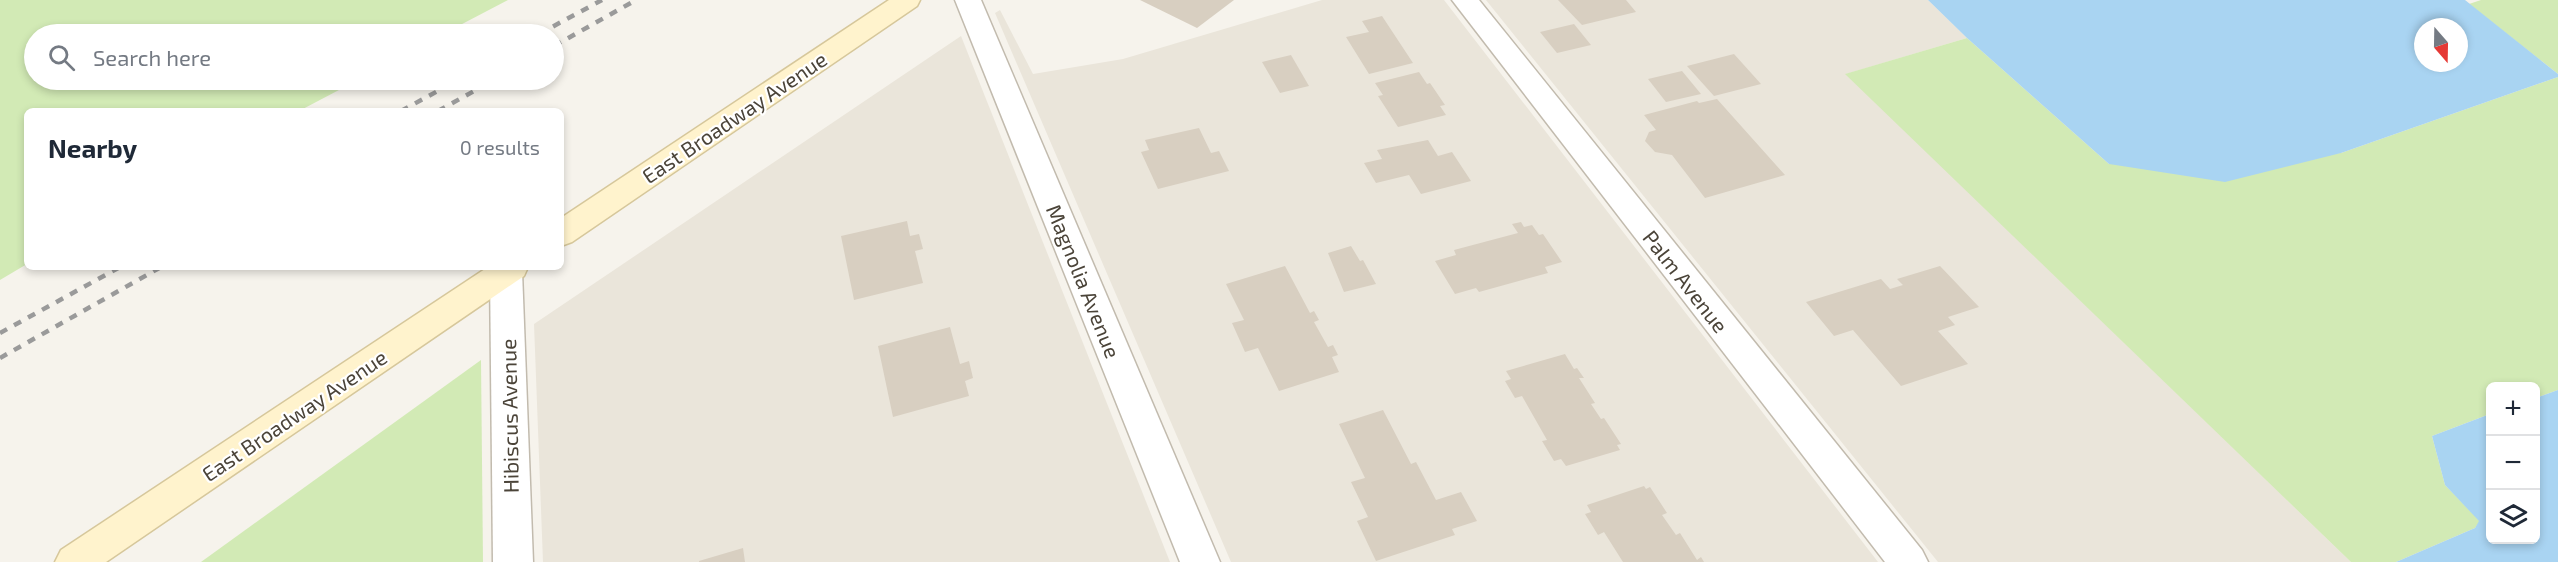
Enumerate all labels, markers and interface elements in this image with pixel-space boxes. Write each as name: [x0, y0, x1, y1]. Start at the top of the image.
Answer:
north arrow: [2414, 18, 2468, 72]
search box: [24, 24, 564, 90]
icon: search: [45, 41, 78, 74]
text: Search here: [93, 44, 211, 70]
street label: East Broadway Avenue: [637, 46, 831, 188]
text: Nearby: [48, 132, 137, 163]
text: 0 results: [460, 135, 540, 159]
street label: Magnolia Avenue: [1042, 201, 1126, 361]
street label: Palm Avenue: [1638, 225, 1734, 337]
street label: Hibiscus Avenue: [495, 339, 523, 493]
street label: East Broadway Avenue: [197, 344, 391, 486]
map controls: [2486, 382, 2540, 544]
button: +: [2486, 382, 2540, 436]
button: −: [2486, 436, 2540, 490]
button: layers: [2486, 490, 2540, 544]

